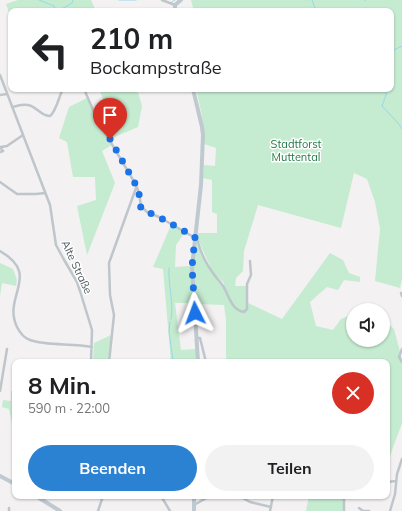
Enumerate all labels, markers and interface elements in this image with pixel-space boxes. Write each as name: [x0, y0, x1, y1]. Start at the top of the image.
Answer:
text: 210 m: [90, 21, 173, 56]
icon: left: [24, 24, 76, 76]
text: Bockampstraße: [90, 56, 222, 79]
pin: [93, 98, 127, 139]
icon: arrive: [99, 104, 121, 126]
park label: Stadtforst Muttental: [271, 137, 322, 164]
street label: Alte Straße: [58, 238, 96, 296]
position arrow: [174, 292, 216, 334]
map controls: [346, 303, 390, 347]
button: sound: [346, 303, 390, 347]
text: 8 Min.: [28, 370, 97, 400]
button: close: [332, 372, 374, 414]
text: 590 m · 22:00: [28, 400, 110, 416]
button: Beenden: [28, 445, 197, 491]
button: Teilen: [205, 445, 374, 491]

